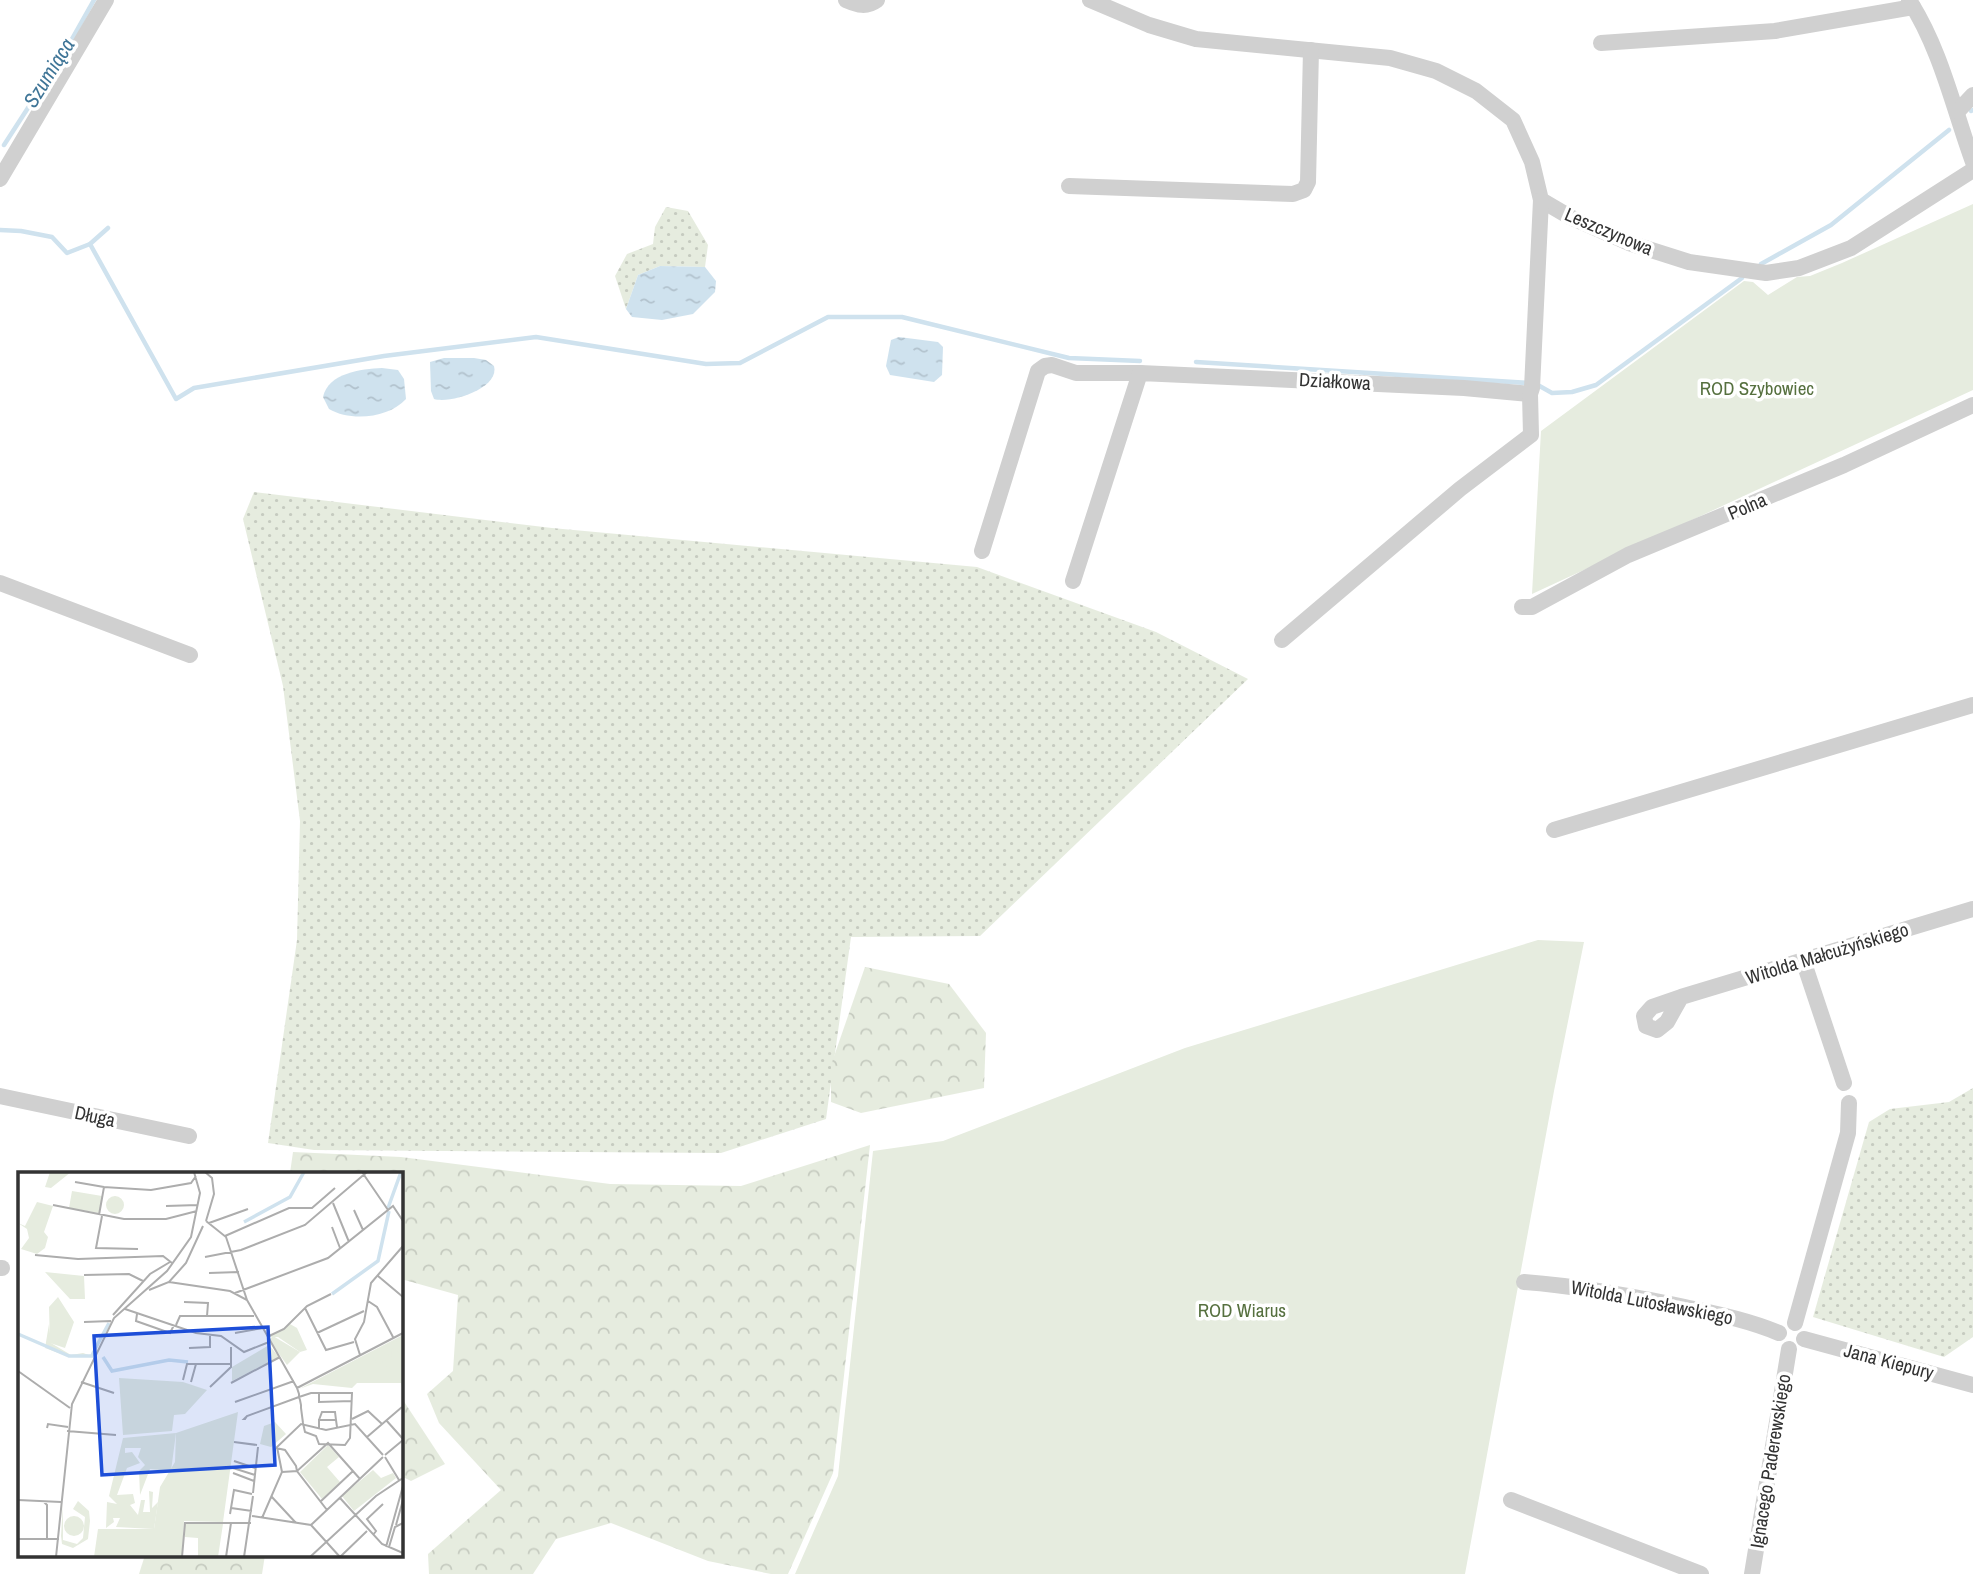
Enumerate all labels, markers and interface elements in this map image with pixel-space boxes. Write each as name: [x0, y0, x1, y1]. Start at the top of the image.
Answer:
water label: Szumiąca: [16, 33, 81, 113]
street label: Leszczynowa: [1561, 201, 1657, 261]
street label: Działkowa: [1298, 366, 1372, 396]
park label: ROD Szybowiec: [1700, 375, 1814, 401]
street label: Polna: [1724, 486, 1771, 526]
street label: Witolda Małcużyńskiego: [1742, 916, 1912, 990]
street label: Długa: [72, 1099, 118, 1133]
inset map: [18, 1172, 402, 1556]
street label: Witolda Lutosławskiego: [1569, 1274, 1735, 1330]
park label: ROD Wiarus: [1198, 1297, 1286, 1323]
street label: Jana Kiepury: [1841, 1337, 1937, 1385]
street label: Ignacego Paderewskiego: [1743, 1372, 1797, 1550]

